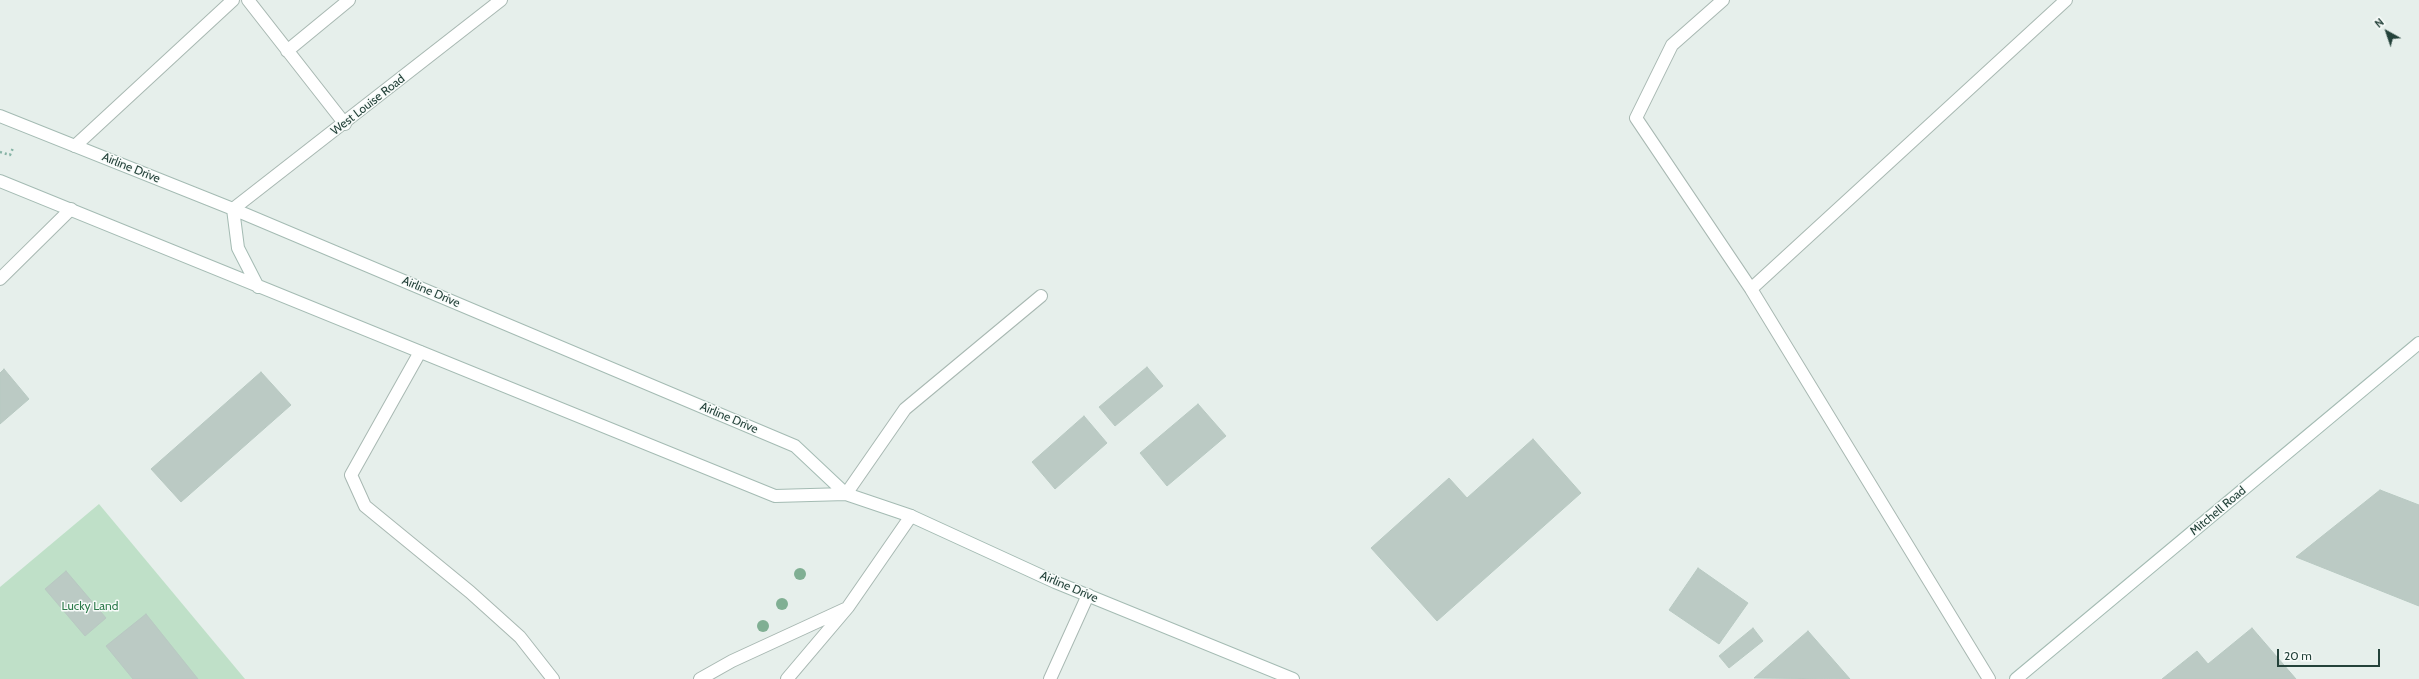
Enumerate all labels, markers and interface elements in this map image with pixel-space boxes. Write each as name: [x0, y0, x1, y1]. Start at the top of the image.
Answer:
north arrow: [2367, 12, 2407, 52]
text: N: [2372, 15, 2387, 31]
street label: West Louise Road: [328, 72, 408, 138]
street label: Airline Drive: [100, 150, 162, 186]
street label: Airline Drive: [400, 273, 462, 311]
street label: Airline Drive: [698, 399, 760, 437]
street label: Mitchell Road: [2187, 483, 2249, 539]
street label: Airline Drive: [1038, 568, 1100, 606]
park label: Lucky Land: [62, 599, 118, 613]
scale bar: [2279, 641, 2382, 667]
text: 20 m: [2284, 648, 2312, 663]

